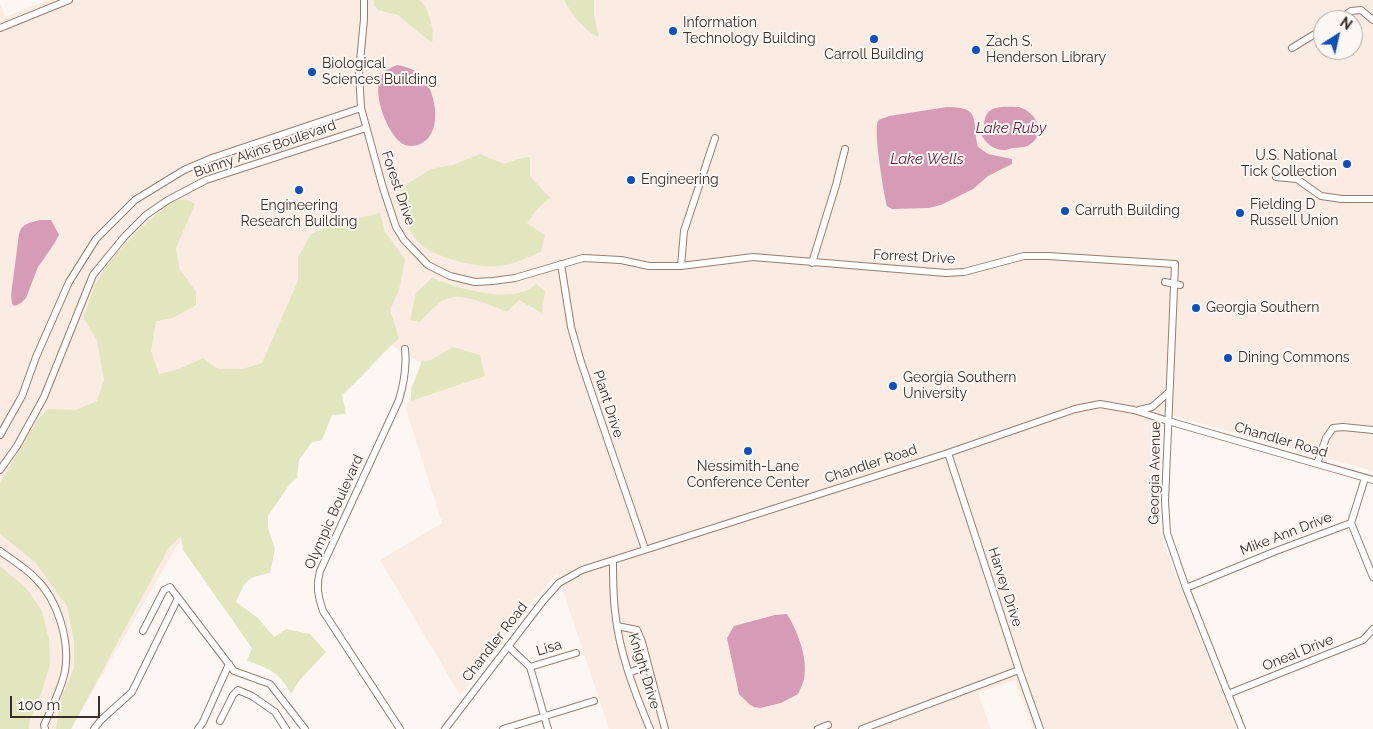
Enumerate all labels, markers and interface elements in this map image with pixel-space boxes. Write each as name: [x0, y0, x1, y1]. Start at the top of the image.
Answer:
north arrow: [1313, 10, 1363, 60]
text: N: [1337, 14, 1355, 33]
place label: Information Technology Building: [683, 15, 816, 48]
marker: Information Technology Building: [667, 25, 679, 37]
marker: Carroll Building: [868, 33, 880, 45]
place label: Zach S. Henderson Library: [986, 34, 1106, 66]
marker: Zach S. Henderson Library: [970, 44, 982, 56]
place label: Carroll Building: [824, 47, 924, 63]
place label: Biological Sciences Building: [322, 56, 437, 88]
marker: Biological Sciences Building: [306, 66, 318, 78]
street label: Bunny Akins Boulevard: [192, 117, 338, 181]
water label: Lake Ruby: [976, 119, 1046, 137]
place label: U.S. National Tick Collection: [1241, 148, 1337, 180]
street label: Forest Drive: [377, 149, 419, 227]
water label: Lake Wells: [890, 150, 964, 168]
marker: U.S. National Tick Collection: [1341, 158, 1353, 170]
place label: Engineering: [641, 172, 719, 188]
marker: Engineering: [625, 174, 637, 186]
marker: Engineering Research Building: [293, 184, 305, 196]
place label: Fielding D Russell Union: [1250, 197, 1338, 230]
place label: Engineering Research Building: [241, 198, 357, 230]
place label: Carruth Building: [1075, 203, 1180, 219]
marker: Carruth Building: [1059, 205, 1071, 217]
marker: Fielding D Russell Union: [1234, 207, 1246, 219]
street label: Forrest Drive: [872, 246, 956, 268]
place label: Georgia Southern: [1206, 300, 1319, 316]
marker: Georgia Southern: [1190, 302, 1202, 314]
place label: Dining Commons: [1238, 350, 1350, 366]
marker: Dining Commons: [1222, 352, 1234, 364]
street label: Plant Drive: [589, 368, 627, 440]
place label: Georgia Southern University: [903, 370, 1016, 402]
marker: Georgia Southern University: [887, 380, 899, 392]
street label: Chandler Road: [1232, 419, 1330, 461]
street label: Georgia Avenue: [1146, 421, 1164, 525]
street label: Chandler Road: [823, 441, 919, 487]
marker: Nessimith-Lane Conference Center: [742, 445, 754, 457]
street label: Olympic Boulevard: [301, 452, 367, 572]
place label: Nessimith-Lane Conference Center: [687, 459, 809, 492]
street label: Mike Ann Drive: [1238, 509, 1334, 559]
street label: Harvey Drive: [984, 545, 1026, 629]
street label: Chandler Road: [459, 599, 531, 685]
street label: Knight Drive: [624, 631, 664, 711]
street label: Oneal Drive: [1260, 631, 1336, 675]
street label: Lisa: [534, 636, 564, 660]
scale bar: [12, 686, 102, 718]
text: 100 m: [18, 696, 60, 714]

